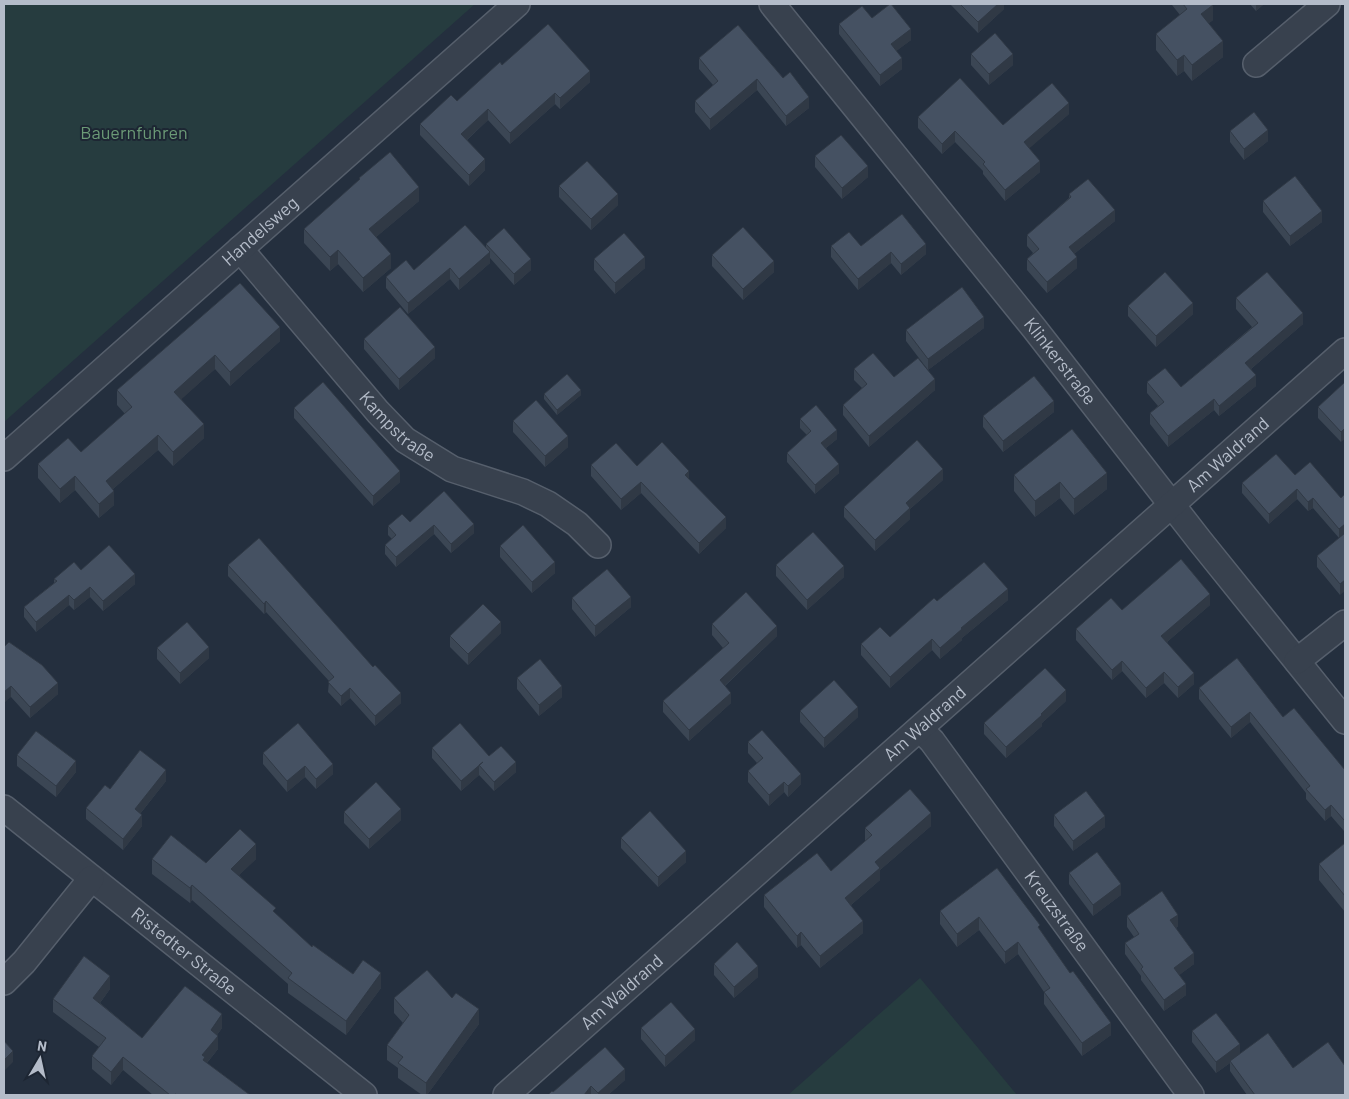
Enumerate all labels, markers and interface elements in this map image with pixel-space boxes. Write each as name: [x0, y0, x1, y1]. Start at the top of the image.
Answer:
park label: Bauernfuhren: [80, 121, 188, 143]
street label: Handelsweg: [217, 191, 302, 270]
street label: Klinkerstraße: [1020, 313, 1102, 409]
street label: Kampstraße: [355, 386, 440, 466]
street label: Am Waldrand: [1182, 412, 1273, 496]
street label: Am Waldrand: [879, 680, 970, 765]
street label: Kreuzstraße: [1020, 866, 1094, 956]
street label: Ristedter Straße: [127, 902, 242, 999]
street label: Am Waldrand: [576, 949, 667, 1034]
north arrow: [15, 1034, 65, 1084]
text: N: [36, 1037, 48, 1055]

